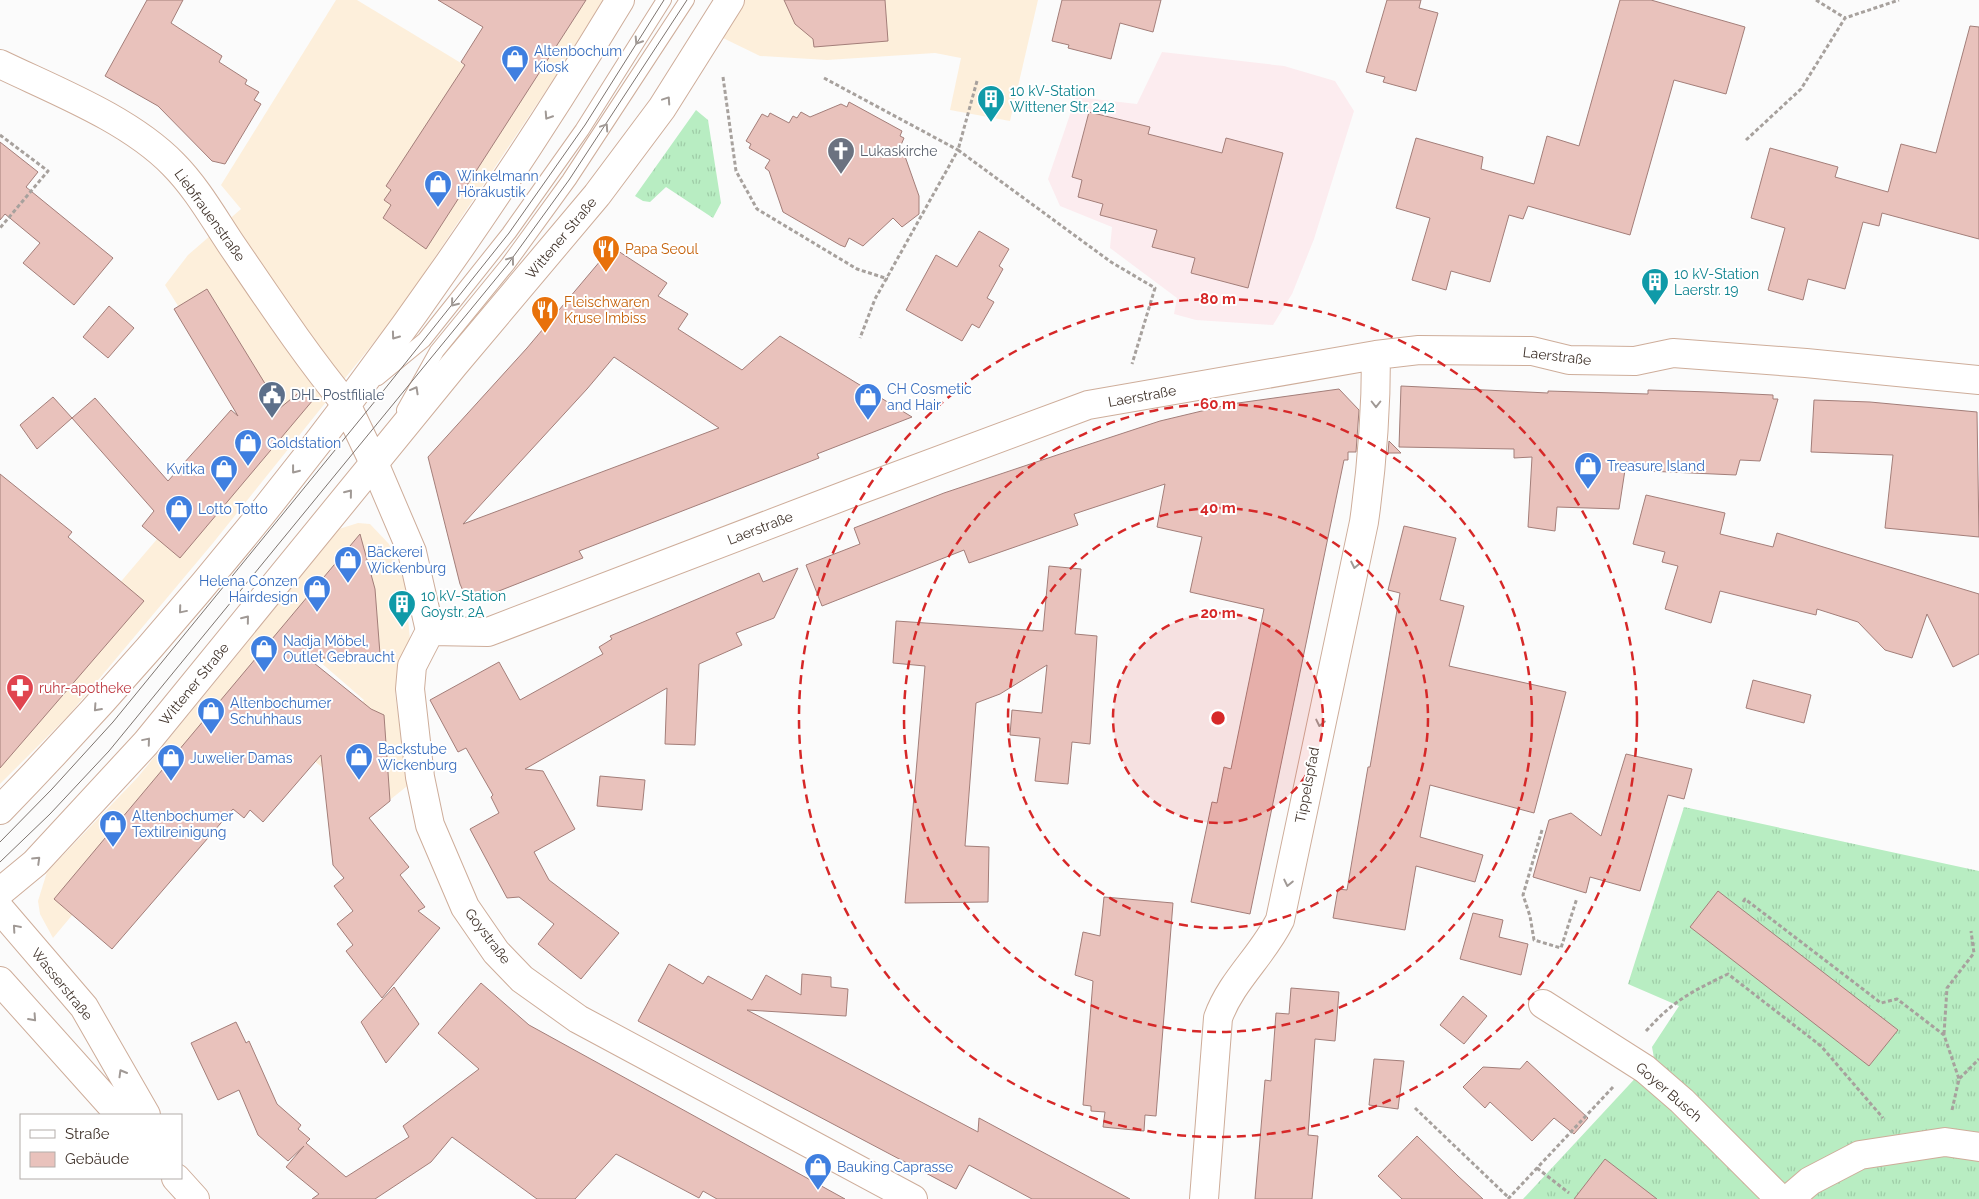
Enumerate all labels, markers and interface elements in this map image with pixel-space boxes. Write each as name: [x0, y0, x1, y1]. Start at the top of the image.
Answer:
one-way arrow: [635, 36, 644, 45]
place label: Altenbochum Kiosk: [534, 43, 622, 75]
shop icon: Altenbochum Kiosk: [500, 44, 530, 83]
place label: 10 kV-Station Wittener Str. 242: [1010, 83, 1115, 115]
building icon: 10 kV-Station Wittener Str. 242: [976, 84, 1006, 123]
one-way arrow: [661, 96, 670, 105]
one-way arrow: [545, 110, 554, 120]
one-way arrow: [599, 123, 608, 133]
church icon: Lukaskirche: [826, 136, 856, 175]
place label: Lukaskirche: [860, 143, 937, 159]
street label: Liebfrauenstraße: [171, 166, 249, 264]
place label: Winkelmann Hörakustik: [457, 168, 539, 200]
shop icon: Winkelmann Hörakustik: [423, 169, 453, 208]
street label: Wittener Straße: [522, 194, 600, 282]
restaurant icon: Papa Seoul: [591, 234, 621, 273]
place label: Papa Seoul: [625, 241, 698, 257]
one-way arrow: [506, 257, 514, 266]
place label: 10 kV-Station Laerstr. 19: [1674, 266, 1759, 298]
building icon: 10 kV-Station Laerstr. 19: [1640, 267, 1670, 306]
text: 80 m: [1200, 290, 1236, 308]
place label: Fleischwaren Kruse Imbiss: [564, 294, 650, 326]
restaurant icon: Fleischwaren Kruse Imbiss: [530, 295, 560, 334]
one-way arrow: [452, 297, 460, 306]
one-way arrow: [393, 330, 401, 339]
street label: Laerstraße: [1522, 344, 1592, 368]
public building icon: DHL Postfiliale: [257, 380, 287, 419]
place label: CH Cosmetic and Hair: [887, 381, 972, 413]
shop icon: CH Cosmetic and Hair: [853, 382, 883, 421]
street label: Laerstraße: [1107, 382, 1177, 410]
one-way arrow: [409, 386, 419, 395]
place label: DHL Postfiliale: [291, 387, 385, 403]
text: 60 m: [1200, 395, 1236, 413]
one-way arrow: [1371, 400, 1381, 408]
shop icon: Goldstation: [233, 428, 263, 467]
place label: Goldstation: [267, 435, 341, 451]
shop icon: Treasure Island: [1573, 451, 1603, 490]
shop icon: Kvitka: [209, 454, 239, 493]
place label: Treasure Island: [1607, 458, 1705, 474]
place label: Kvitka: [166, 461, 205, 477]
one-way arrow: [292, 464, 301, 474]
one-way arrow: [343, 490, 352, 499]
shop icon: Lotto Totto: [164, 494, 194, 533]
text: 40 m: [1200, 499, 1236, 517]
place label: Lotto Totto: [198, 501, 268, 517]
street label: Laerstraße: [725, 508, 795, 548]
place label: Bäckerei Wickenburg: [367, 544, 446, 576]
shop icon: Bäckerei Wickenburg: [333, 545, 363, 584]
one-way arrow: [1350, 560, 1360, 569]
place label: Helena Conzen Hairdesign: [199, 573, 298, 605]
shop icon: Helena Conzen Hairdesign: [302, 574, 332, 613]
place label: 10 kV-Station Goystr. 2A: [421, 588, 506, 620]
building icon: 10 kV-Station Goystr. 2A: [387, 589, 417, 628]
text: 20 m: [1200, 604, 1236, 622]
one-way arrow: [179, 605, 188, 614]
one-way arrow: [241, 616, 250, 625]
place label: Nadja Möbel, Outlet Gebraucht: [283, 633, 395, 665]
shop icon: Nadja Möbel, Outlet Gebraucht: [249, 634, 279, 673]
street label: Wittener Straße: [156, 640, 232, 728]
pharmacy icon: ruhr-apotheke: [5, 673, 35, 712]
place label: ruhr-apotheke: [39, 680, 132, 696]
place label: Altenbochumer Schuhhaus: [230, 695, 331, 727]
shop icon: Altenbochumer Schuhhaus: [196, 696, 226, 735]
one-way arrow: [94, 702, 103, 711]
centre of rings: [1209, 709, 1227, 727]
one-way arrow: [1315, 719, 1326, 728]
one-way arrow: [142, 738, 151, 747]
place label: Backstube Wickenburg: [378, 741, 457, 773]
shop icon: Backstube Wickenburg: [344, 742, 374, 781]
shop icon: Juwelier Damas: [156, 743, 186, 782]
street label: Tippelspfad: [1292, 746, 1322, 824]
place label: Juwelier Damas: [190, 750, 293, 766]
place label: Altenbochumer Textilreinigung: [132, 808, 233, 840]
shop icon: Altenbochumer Textilreinigung: [98, 809, 128, 848]
one-way arrow: [31, 857, 40, 866]
one-way arrow: [1283, 878, 1293, 887]
street label: Goystraße: [462, 905, 514, 967]
one-way arrow: [13, 925, 22, 934]
street label: Wasserstraße: [28, 945, 96, 1023]
one-way arrow: [27, 1012, 36, 1021]
street label: Goyer Busch: [1633, 1059, 1705, 1125]
one-way arrow: [118, 1069, 128, 1078]
legend: [20, 1114, 182, 1179]
text: Straße: [65, 1125, 110, 1143]
text: Gebäude: [65, 1150, 129, 1168]
shop icon: Bauking Caprasse: [803, 1152, 833, 1191]
place label: Bauking Caprasse: [837, 1159, 953, 1175]

